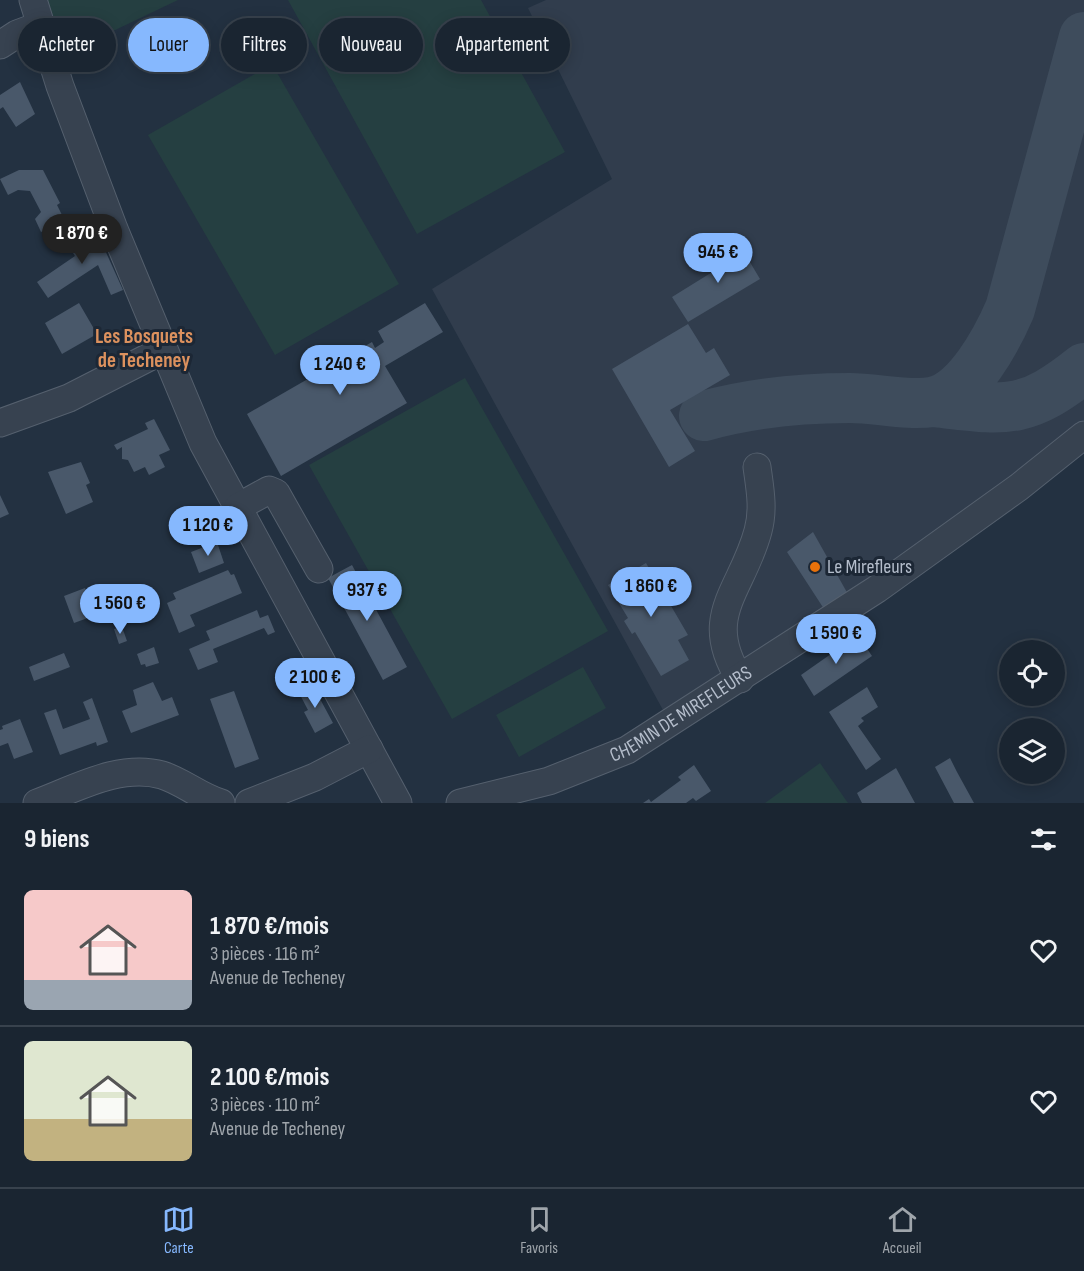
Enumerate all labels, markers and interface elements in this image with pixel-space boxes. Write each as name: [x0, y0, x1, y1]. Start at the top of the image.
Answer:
chip: Acheter: [18, 18, 116, 72]
chip: Louer: [128, 18, 209, 72]
chip: Filtres: [221, 18, 307, 72]
chip: Nouveau: [319, 18, 423, 72]
chip: Appartement: [435, 18, 570, 72]
pin: 1 870 €: [27, 214, 137, 265]
text: 1 870 €: [56, 221, 108, 245]
pin: 945 €: [676, 233, 760, 284]
text: 945 €: [698, 240, 738, 264]
district label: Les Bosquets de Techeney: [95, 324, 193, 373]
pin: 1 240 €: [285, 345, 395, 396]
text: 1 240 €: [314, 352, 366, 376]
pin: 1 120 €: [153, 506, 263, 557]
text: 1 120 €: [183, 513, 233, 537]
place label: Le Mirefleurs: [827, 555, 912, 579]
marker: Le Mirefleurs: [808, 560, 822, 574]
pin: 1 860 €: [596, 567, 706, 618]
pin: 937 €: [325, 571, 409, 622]
text: 1 860 €: [625, 574, 677, 598]
text: 937 €: [347, 578, 387, 602]
pin: 1 560 €: [65, 584, 175, 635]
text: 1 560 €: [94, 591, 146, 615]
pin: 1 590 €: [781, 614, 891, 665]
text: 1 590 €: [810, 621, 862, 645]
map controls: [999, 640, 1065, 784]
button: locate: [999, 640, 1065, 706]
pin: 2 100 €: [260, 658, 370, 709]
street label: CHEMIN DE MIREFLEURS: [606, 661, 756, 768]
text: 2 100 €: [289, 665, 341, 689]
button: layers: [999, 718, 1065, 784]
icon: filters: [1027, 823, 1060, 856]
text: 9 biens: [24, 824, 90, 855]
text: 1 870 €/mois: [210, 911, 329, 942]
icon: home: [72, 914, 144, 986]
icon: heart: [1027, 934, 1060, 967]
text: 3 pièces · 116 m²: [210, 942, 320, 966]
text: Avenue de Techeney: [210, 966, 345, 990]
text: 2 100 €/mois: [210, 1062, 329, 1093]
icon: home: [72, 1065, 144, 1137]
icon: heart: [1027, 1085, 1060, 1118]
text: 3 pièces · 110 m²: [210, 1093, 320, 1117]
text: Avenue de Techeney: [210, 1117, 345, 1141]
tab: Carte: [162, 1203, 195, 1258]
tab: Favoris: [520, 1203, 558, 1258]
tab: Accueil: [883, 1203, 922, 1258]

